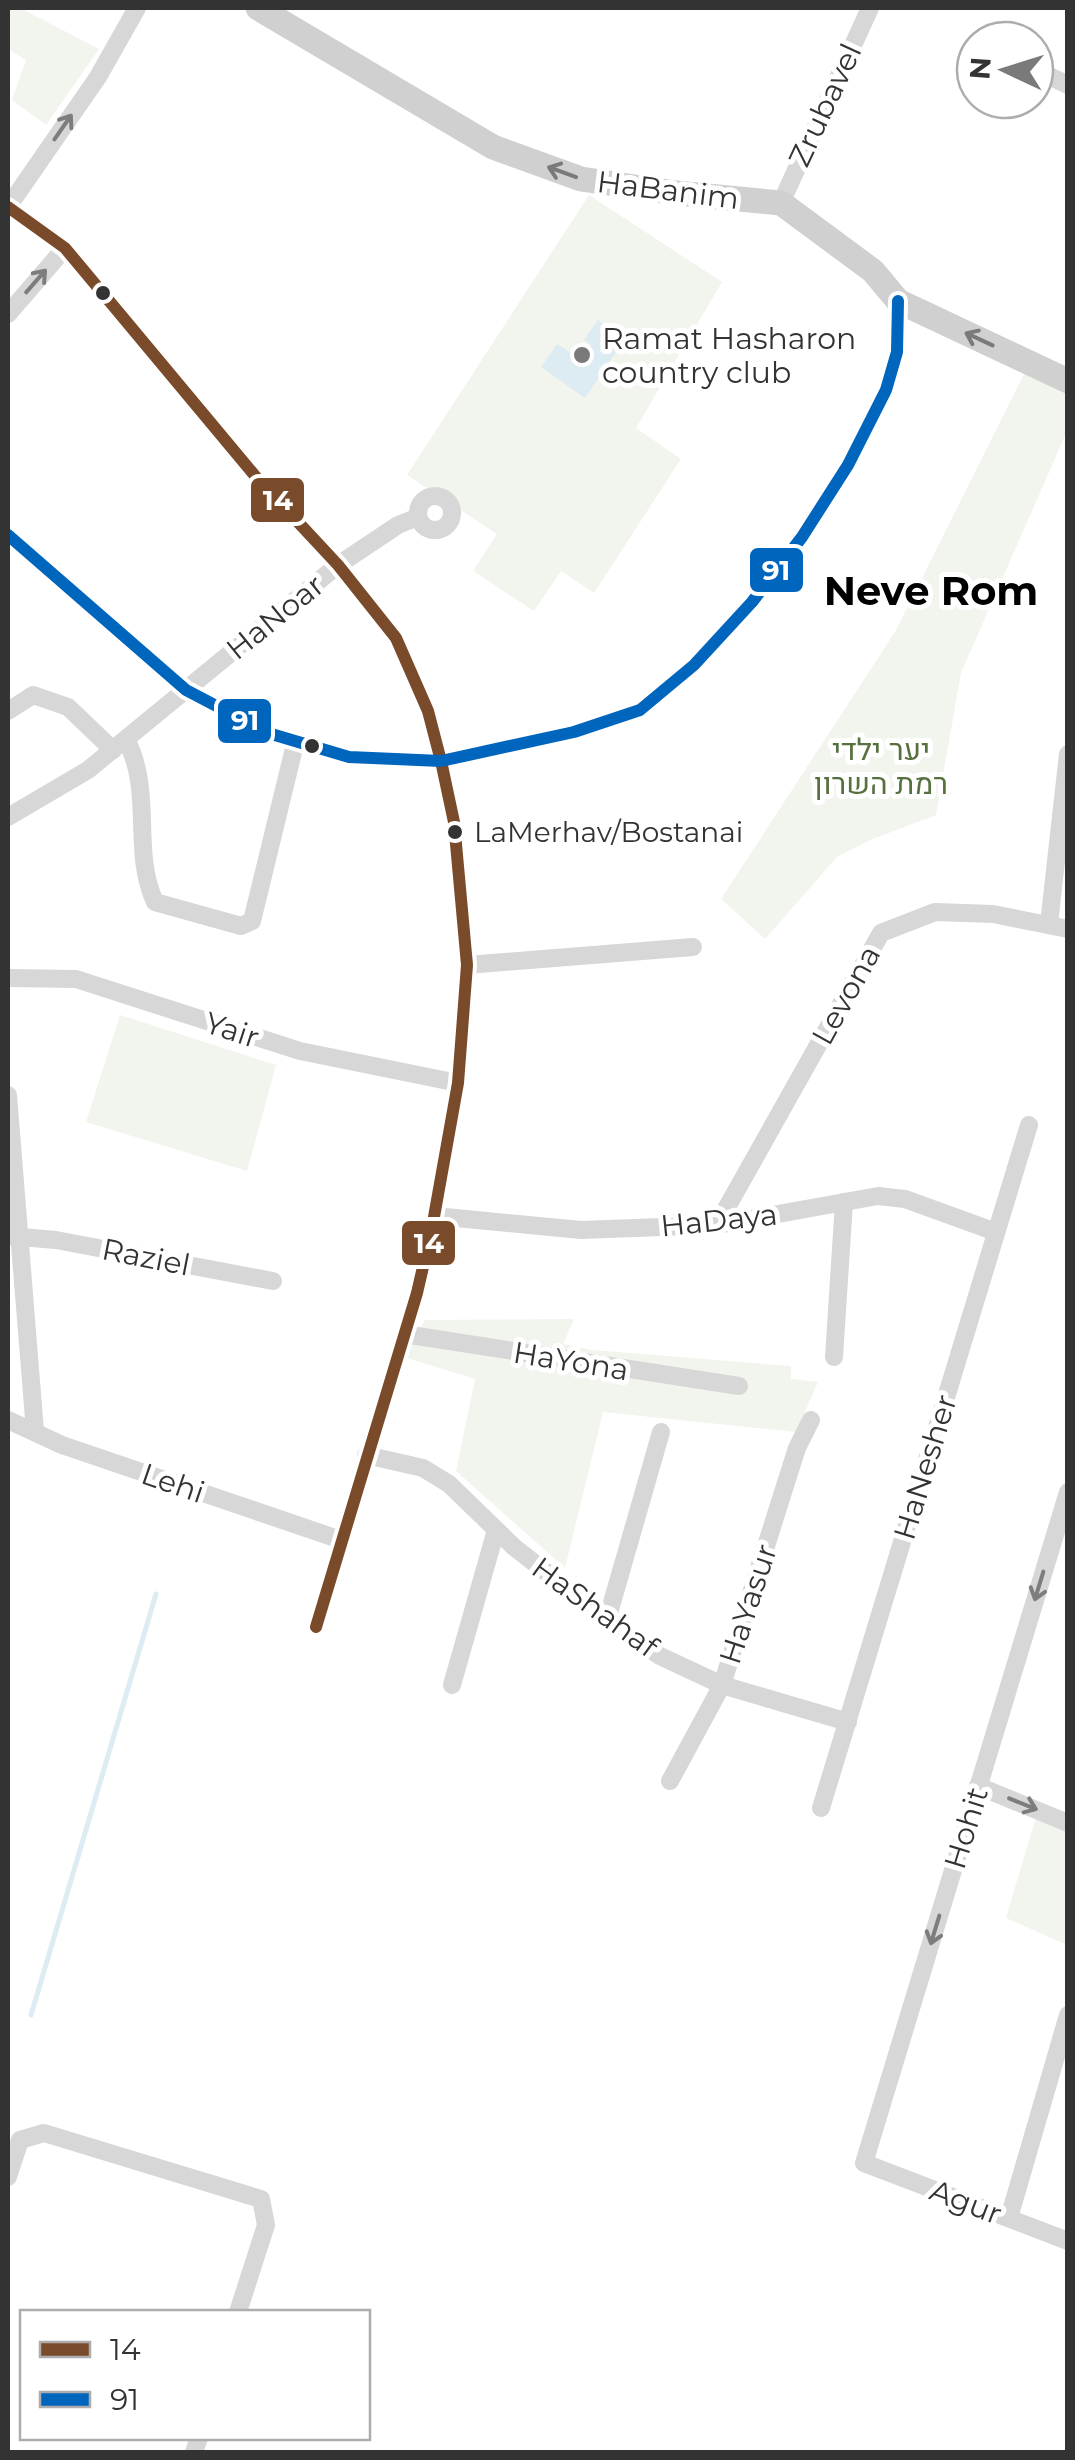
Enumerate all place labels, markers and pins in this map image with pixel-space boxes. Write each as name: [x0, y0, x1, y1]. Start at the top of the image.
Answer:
unlabelled marker: [93, 283, 113, 303]
place label: Ramat Hasharon country club: [602, 320, 856, 391]
marker: Ramat Hasharon country club: [571, 344, 593, 366]
unlabelled marker: [302, 736, 322, 756]
place label: LaMerhav/Bostanai: [474, 815, 743, 849]
marker: LaMerhav/Bostanai: [445, 822, 465, 842]

